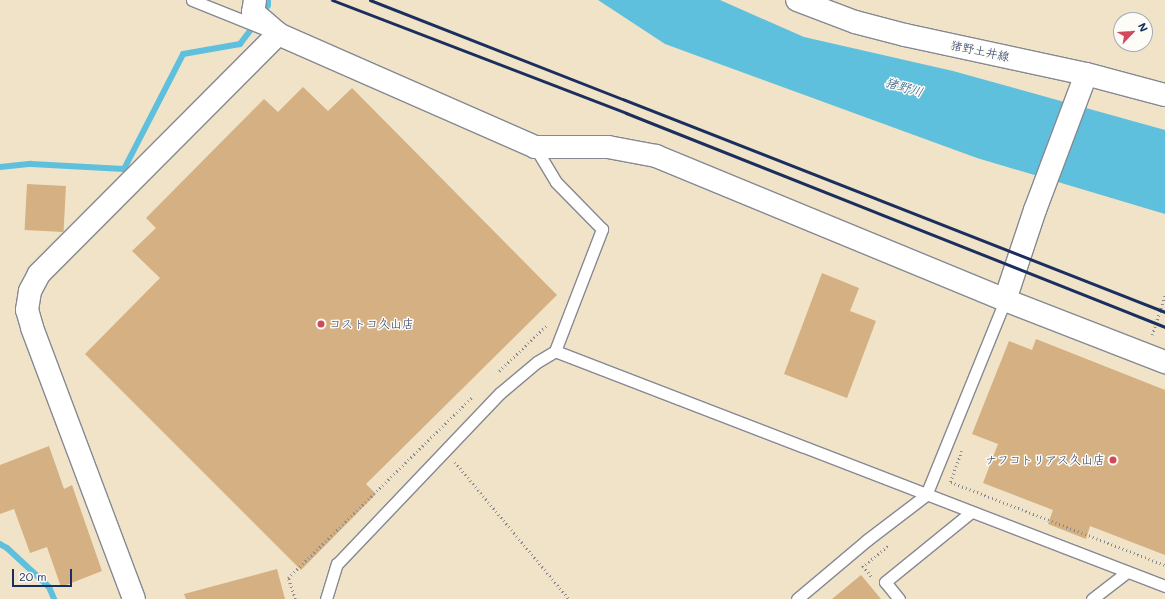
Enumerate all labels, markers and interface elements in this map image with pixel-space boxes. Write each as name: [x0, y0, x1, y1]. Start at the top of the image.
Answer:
north arrow: [1113, 12, 1153, 52]
text: N: [1135, 20, 1152, 34]
street label: 猪野土井線: [949, 38, 1011, 64]
water label: 猪野川: [883, 74, 925, 100]
place label: コストコ久山店: [329, 317, 413, 331]
marker: コストコ久山店: [316, 319, 326, 329]
place label: ナフコトリアス久山店: [985, 453, 1105, 467]
marker: ナフコトリアス久山店: [1108, 455, 1118, 465]
scale bar: [14, 561, 74, 587]
text: 20 m: [19, 568, 47, 584]

